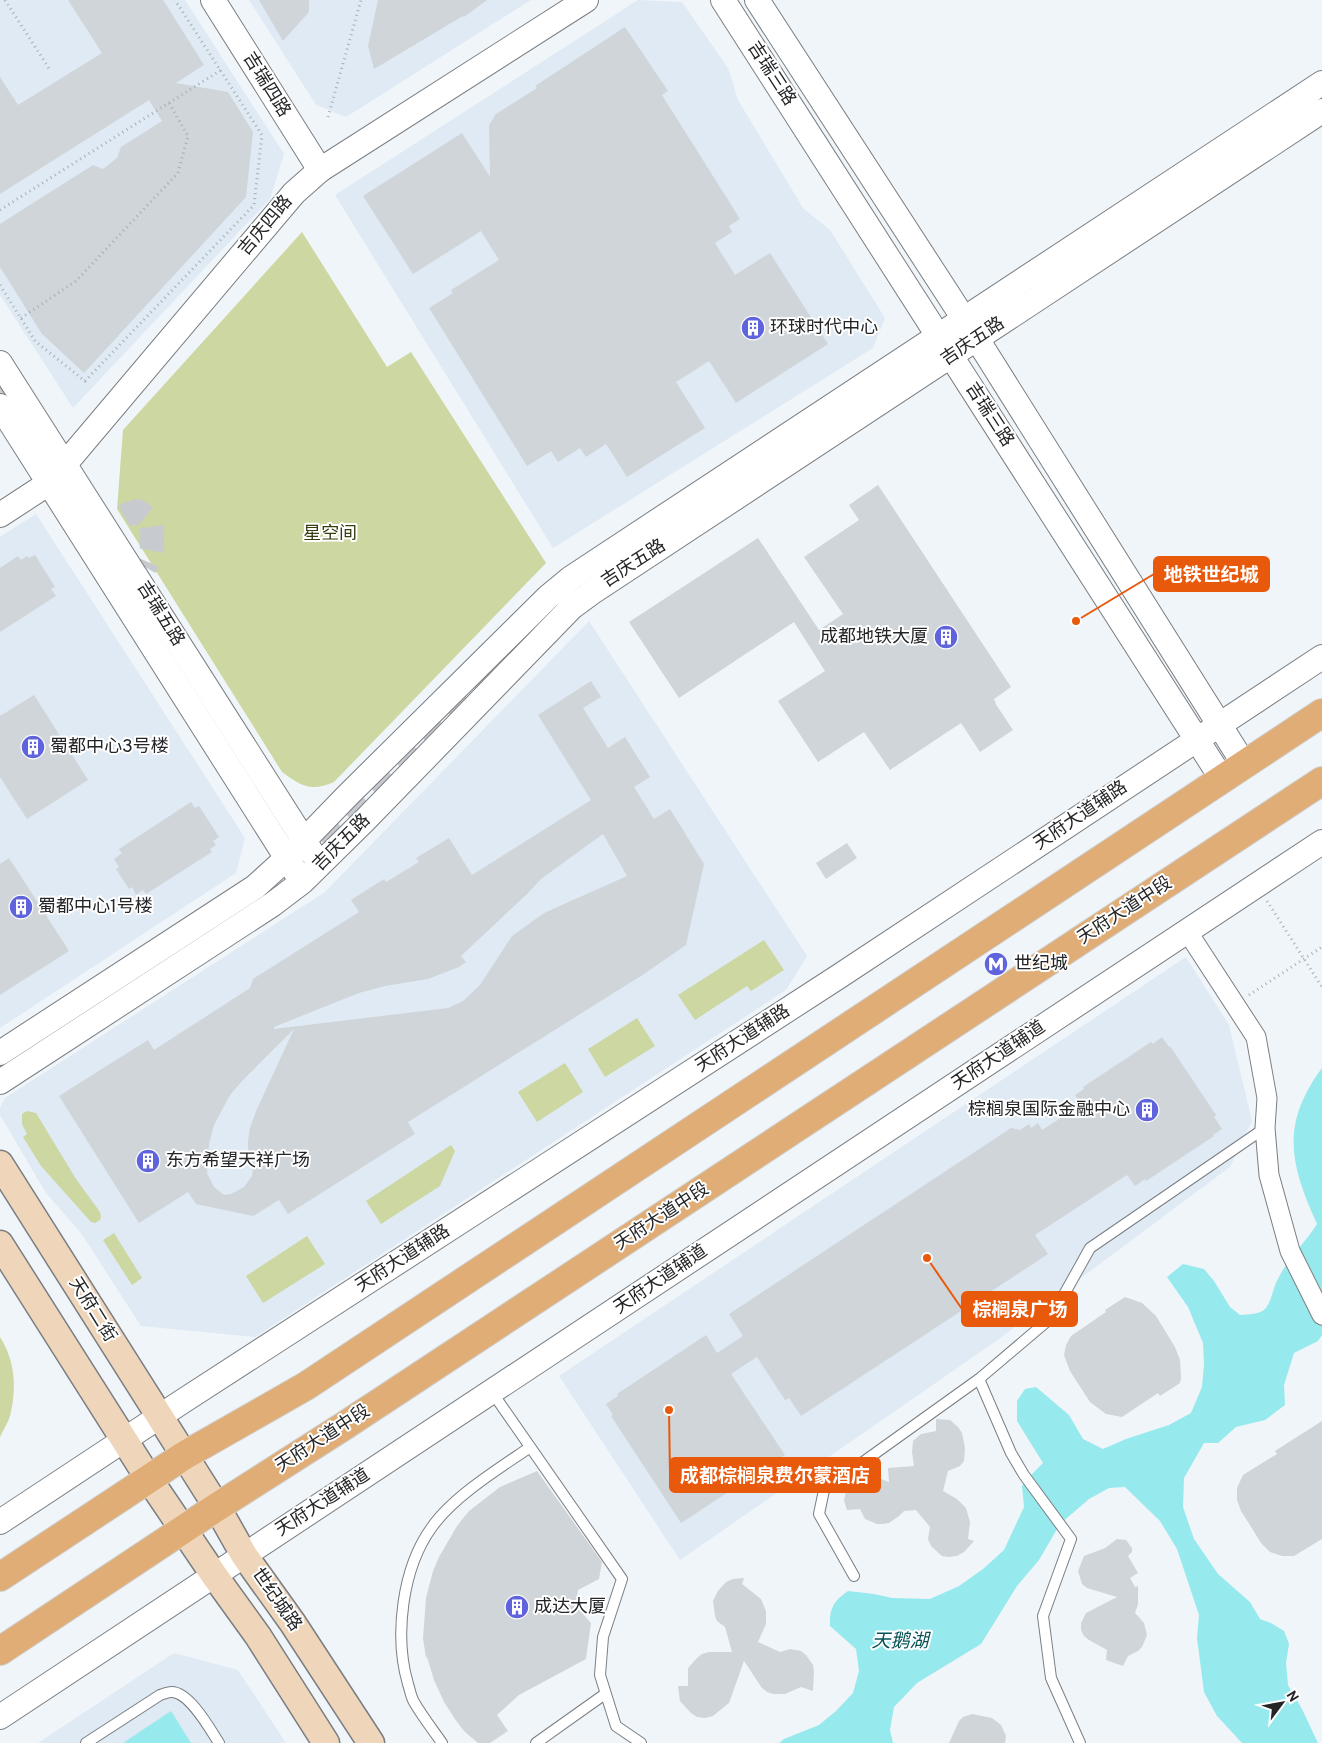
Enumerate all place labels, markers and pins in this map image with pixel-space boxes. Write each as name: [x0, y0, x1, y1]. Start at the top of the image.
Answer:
building icon: 环球时代中心: [740, 315, 766, 341]
place label: 环球时代中心: [770, 317, 878, 340]
callout: 地铁世纪城: [1154, 557, 1269, 591]
building icon: 成都地铁大厦: [933, 624, 959, 650]
place label: 成都地铁大厦: [820, 626, 928, 649]
building icon: 蜀都中心3号楼: [20, 734, 46, 760]
place label: 蜀都中心3号楼: [50, 736, 169, 759]
building icon: 蜀都中心1号楼: [8, 894, 34, 920]
place label: 蜀都中心1号楼: [38, 896, 153, 919]
metro station icon: 世纪城: [983, 951, 1009, 977]
place label: 世纪城: [1014, 953, 1068, 976]
building icon: 棕榈泉国际金融中心: [1134, 1097, 1160, 1123]
place label: 棕榈泉国际金融中心: [968, 1099, 1130, 1122]
building icon: 东方希望天祥广场: [135, 1148, 161, 1174]
place label: 东方希望天祥广场: [166, 1150, 310, 1173]
callout: 棕榈泉广场: [962, 1292, 1077, 1326]
callout: 成都棕榈泉费尔蒙酒店: [670, 1458, 880, 1492]
building icon: 成达大厦: [504, 1594, 530, 1620]
place label: 成达大厦: [534, 1596, 606, 1619]

